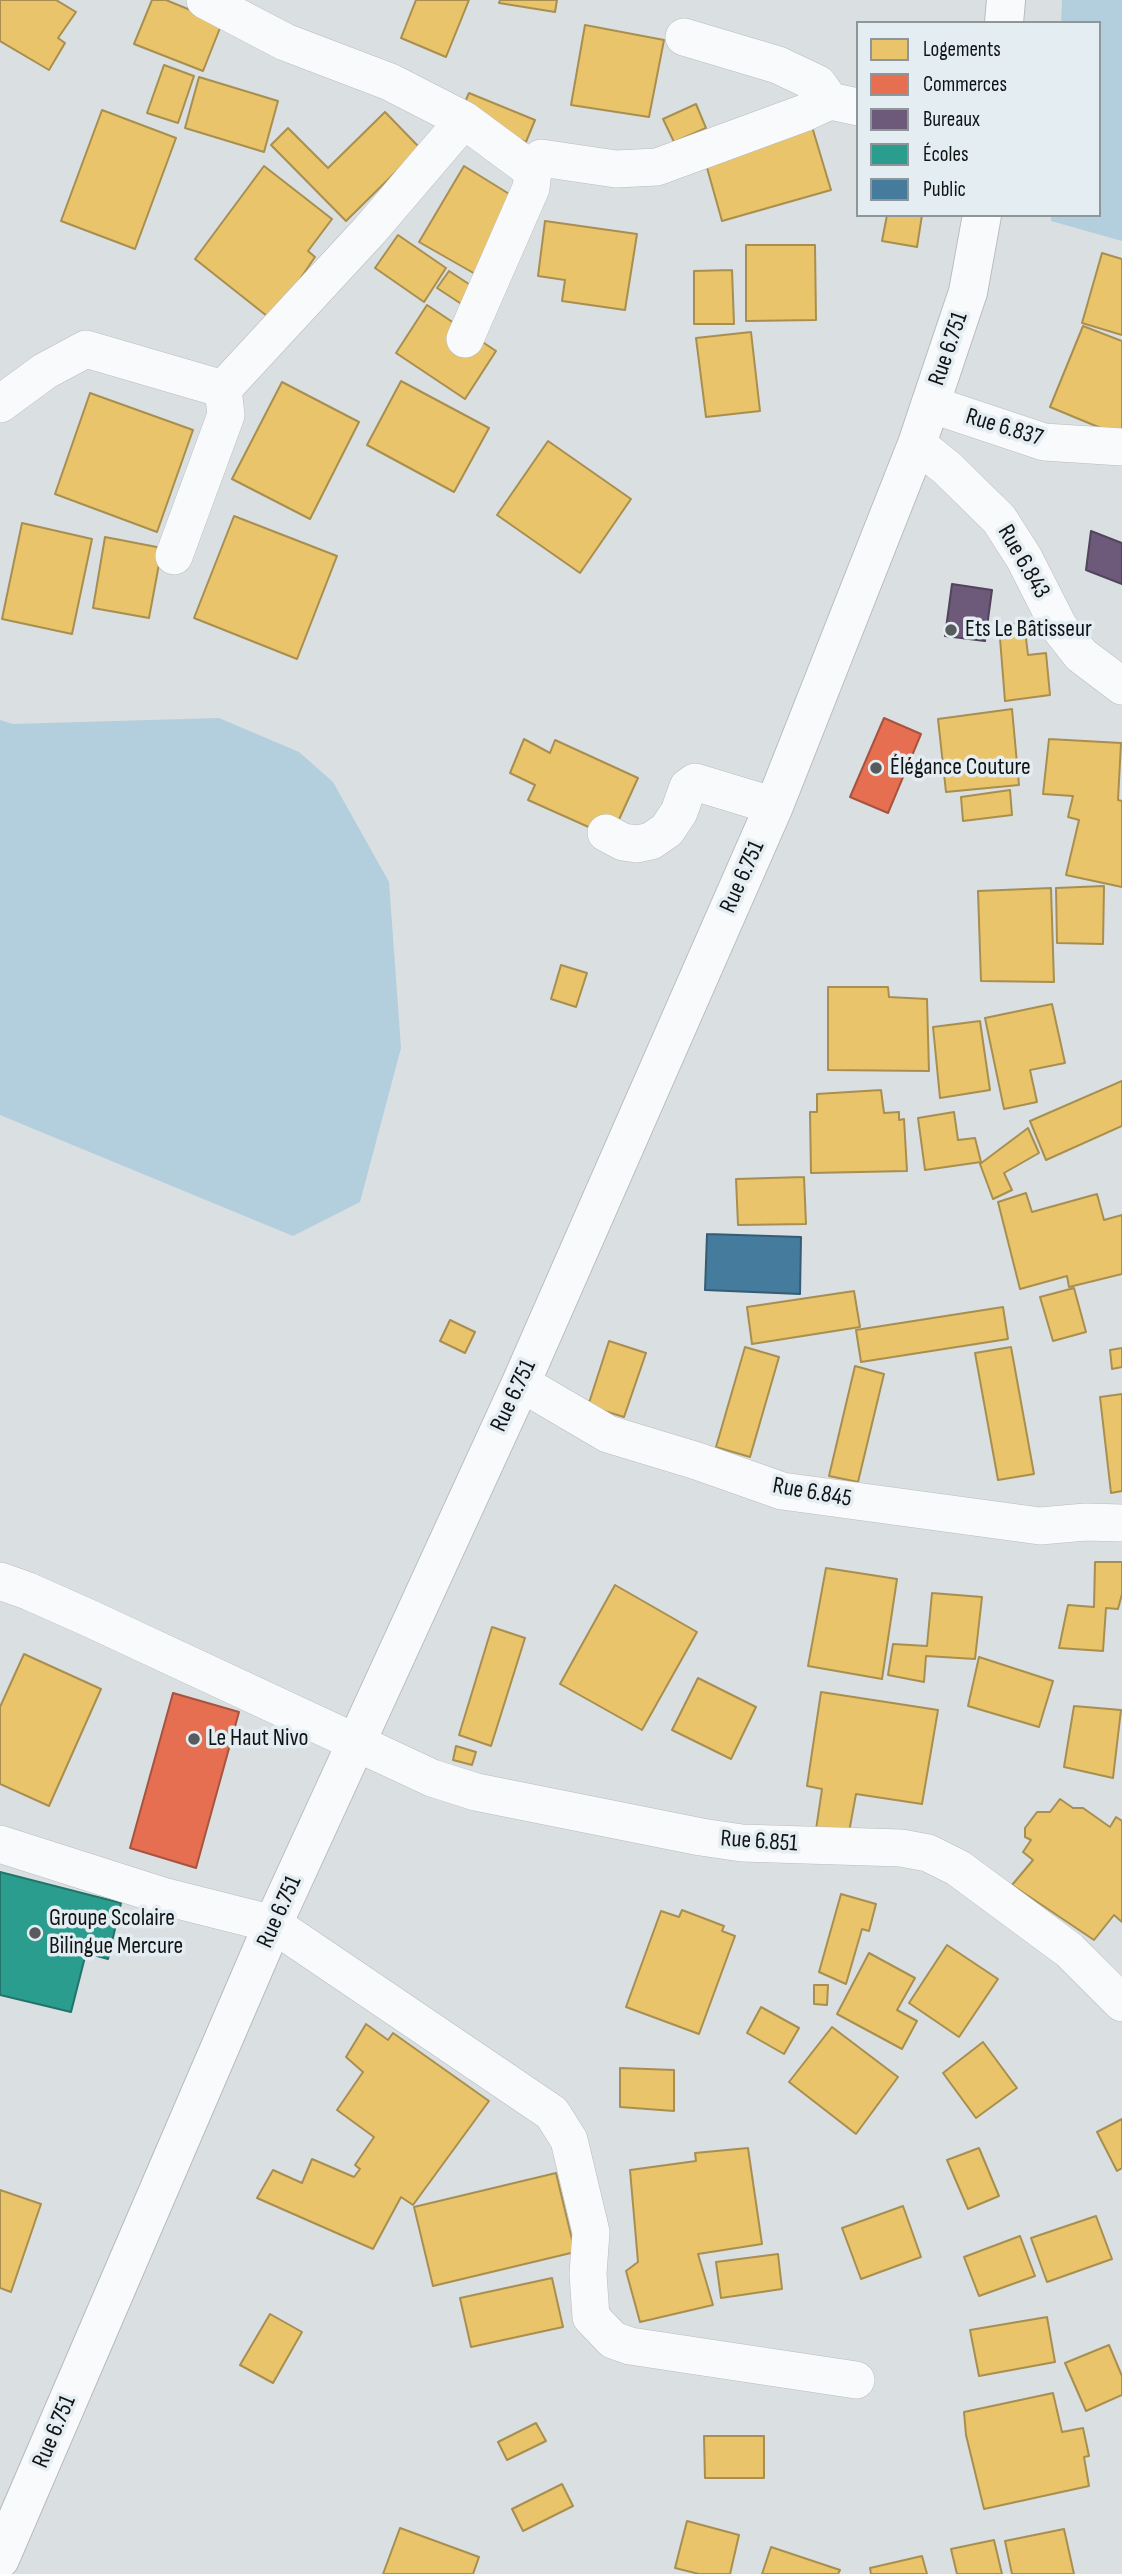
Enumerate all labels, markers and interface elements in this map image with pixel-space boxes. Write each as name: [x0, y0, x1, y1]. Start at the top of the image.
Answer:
legend: [856, 21, 1101, 217]
text: Logements: [923, 37, 1001, 62]
text: Commerces: [923, 72, 1007, 97]
text: Bureaux: [923, 107, 980, 132]
text: Écoles: [923, 142, 968, 167]
text: Public: [923, 177, 966, 202]
street label: Rue 6.751: [923, 308, 975, 390]
street label: Rue 6.837: [962, 403, 1046, 453]
street label: Rue 6.843: [990, 520, 1056, 604]
place label: Ets Le Bâtisseur: [965, 616, 1092, 644]
marker: Ets Le Bâtisseur: [943, 622, 959, 638]
place label: Élégance Couture: [890, 754, 1031, 782]
marker: Élégance Couture: [868, 760, 884, 776]
street label: Rue 6.751: [714, 836, 772, 918]
street label: Rue 6.751: [485, 1355, 543, 1437]
street label: Rue 6.845: [770, 1472, 854, 1514]
place label: Le Haut Nivo: [208, 1725, 308, 1753]
marker: Le Haut Nivo: [186, 1731, 202, 1747]
street label: Rue 6.851: [719, 1825, 799, 1859]
street label: Rue 6.751: [251, 1871, 309, 1953]
place label: Groupe Scolaire Bilingue Mercure: [49, 1905, 183, 1961]
marker: Groupe Scolaire Bilingue Mercure: [27, 1925, 43, 1941]
street label: Rue 6.751: [27, 2391, 83, 2473]

